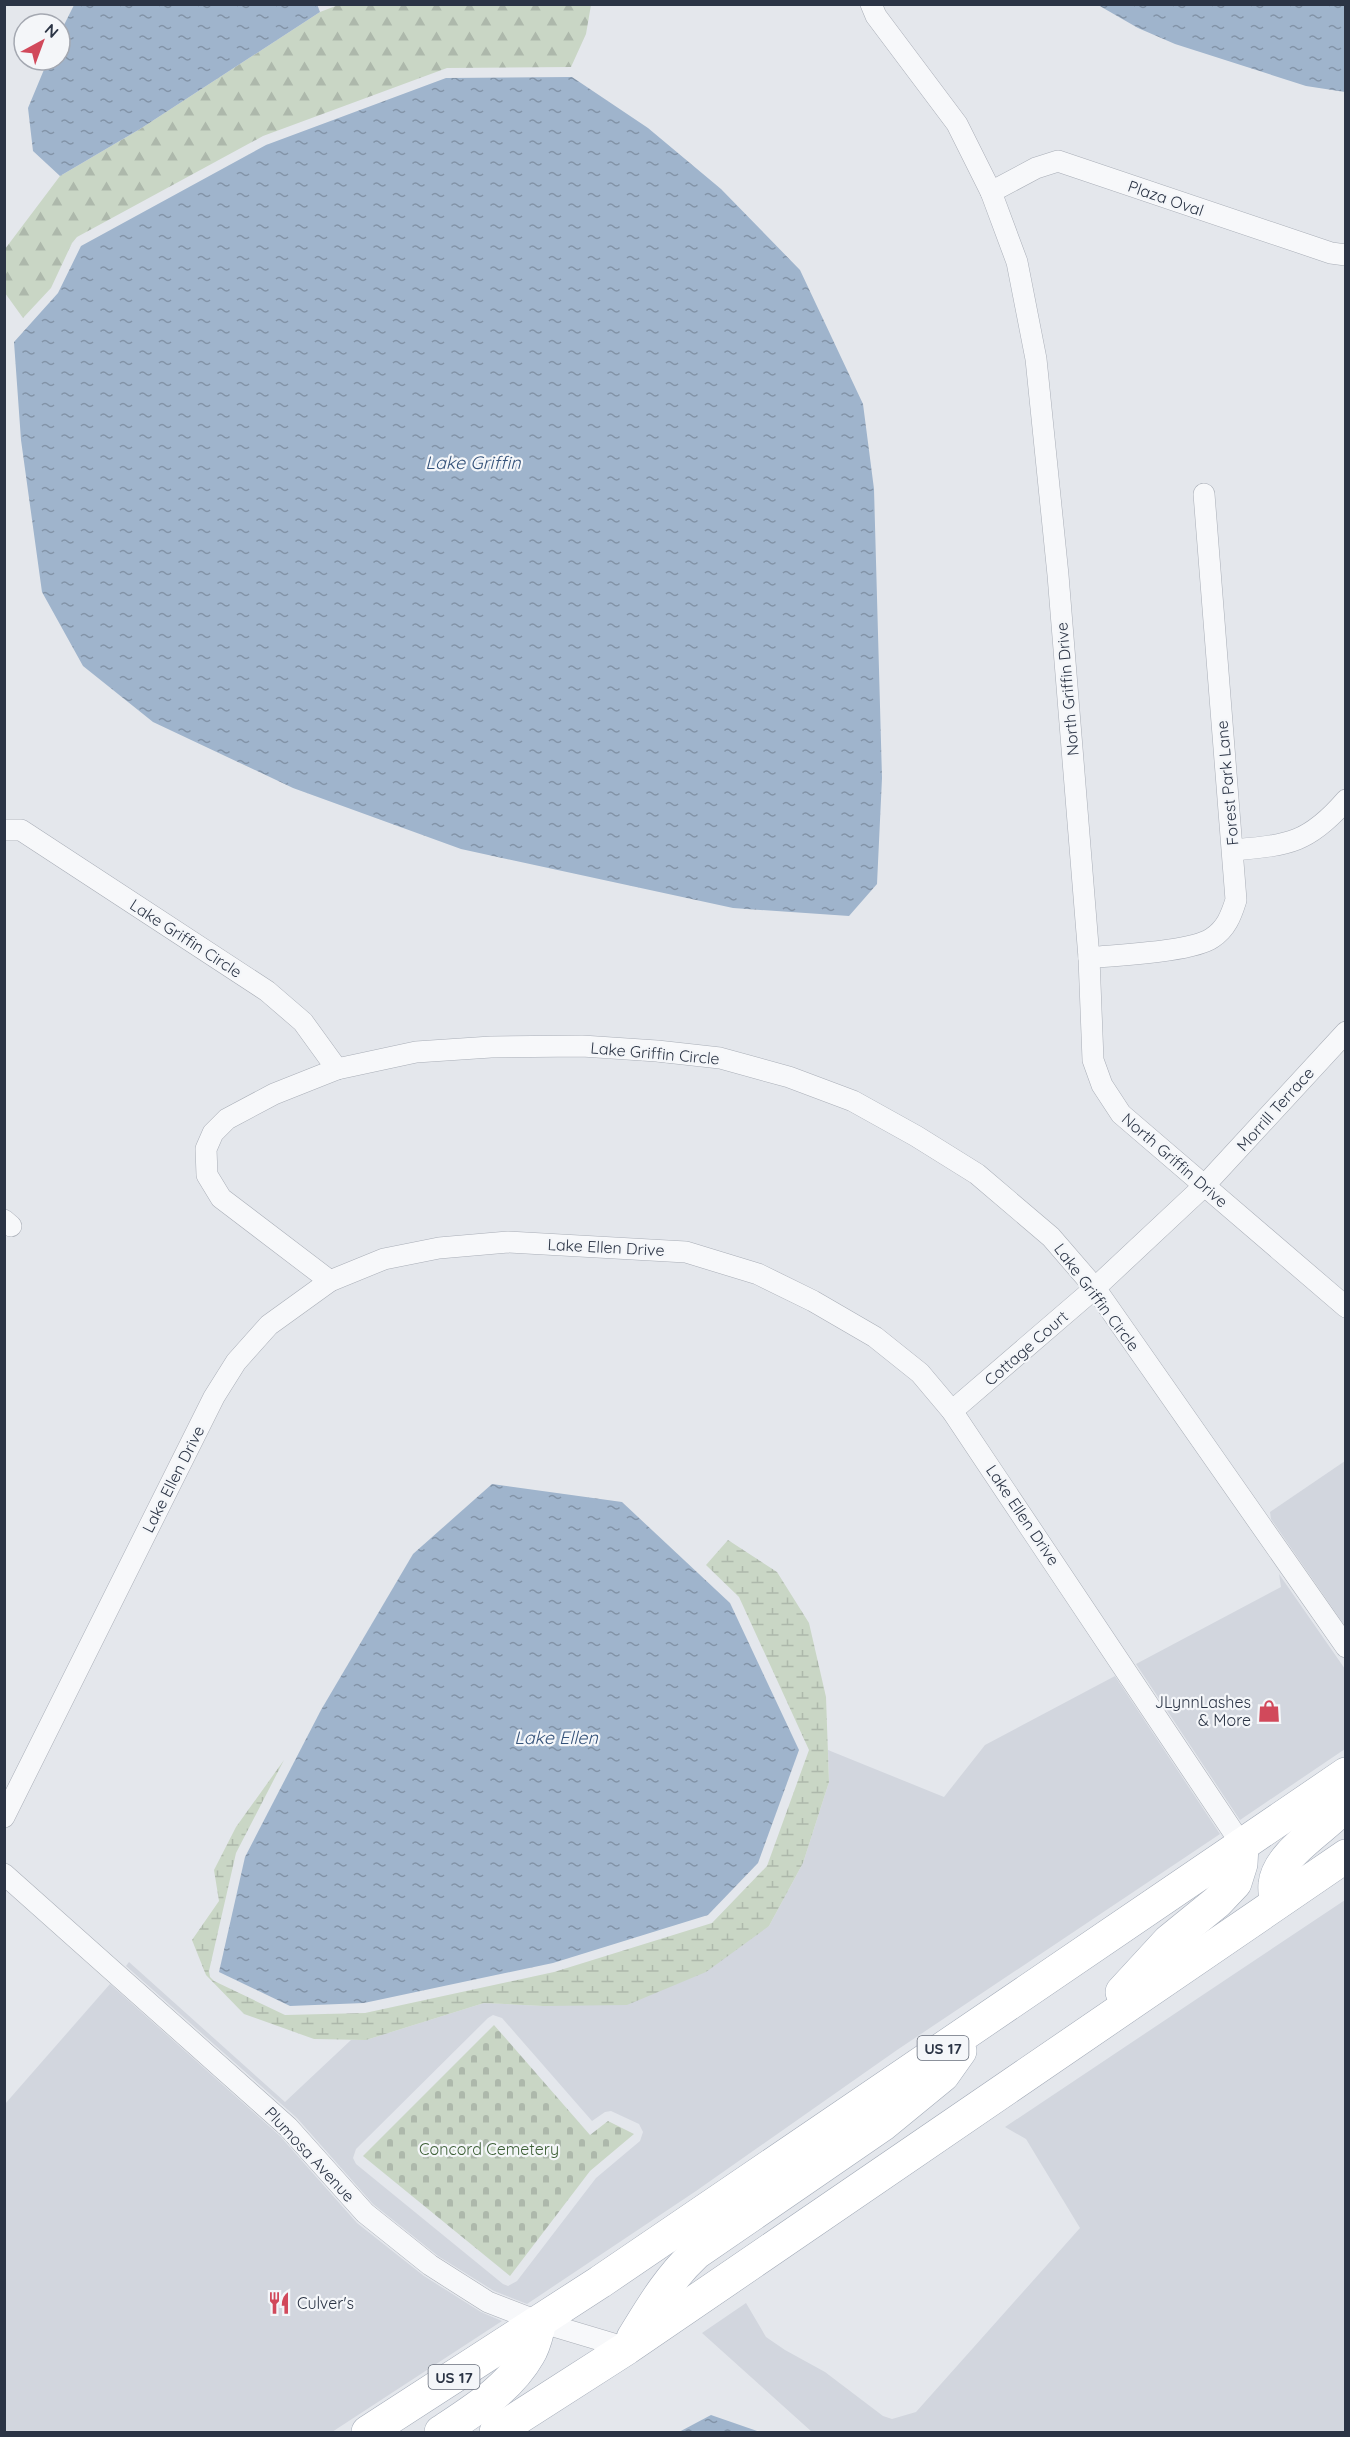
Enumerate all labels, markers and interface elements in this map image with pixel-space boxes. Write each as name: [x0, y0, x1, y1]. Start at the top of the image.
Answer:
north arrow: [12, 12, 72, 72]
text: N: [41, 19, 63, 42]
street label: Plaza Oval: [1126, 176, 1206, 220]
water label: Lake Griffin: [425, 451, 521, 474]
street label: North Griffin Drive: [1051, 621, 1083, 757]
street label: Forest Park Lane: [1212, 720, 1242, 846]
street label: Lake Griffin Circle: [126, 894, 246, 982]
street label: Lake Griffin Circle: [590, 1037, 720, 1069]
street label: Morrill Terrace: [1232, 1063, 1318, 1155]
street label: North Griffin Drive: [1118, 1108, 1232, 1212]
street label: Lake Ellen Drive: [547, 1234, 665, 1260]
street label: Lake Griffin Circle: [1050, 1239, 1144, 1355]
street label: Cottage Court: [980, 1306, 1072, 1390]
street label: Lake Ellen Drive: [137, 1422, 209, 1536]
street label: Lake Ellen Drive: [982, 1461, 1064, 1569]
place label: JLynnLashes & More: [1155, 1692, 1251, 1730]
shop icon: JLynnLashes & More: [1256, 1698, 1282, 1724]
water label: Lake Ellen: [514, 1726, 598, 1749]
road number: US 17: [918, 2036, 968, 2060]
street label: Plumosa Avenue: [261, 2102, 359, 2206]
park label: Concord Cemetery: [419, 2139, 559, 2159]
restaurant icon: Culver's: [266, 2290, 292, 2316]
place label: Culver's: [297, 2293, 354, 2313]
road number: US 17: [428, 2365, 480, 2389]

